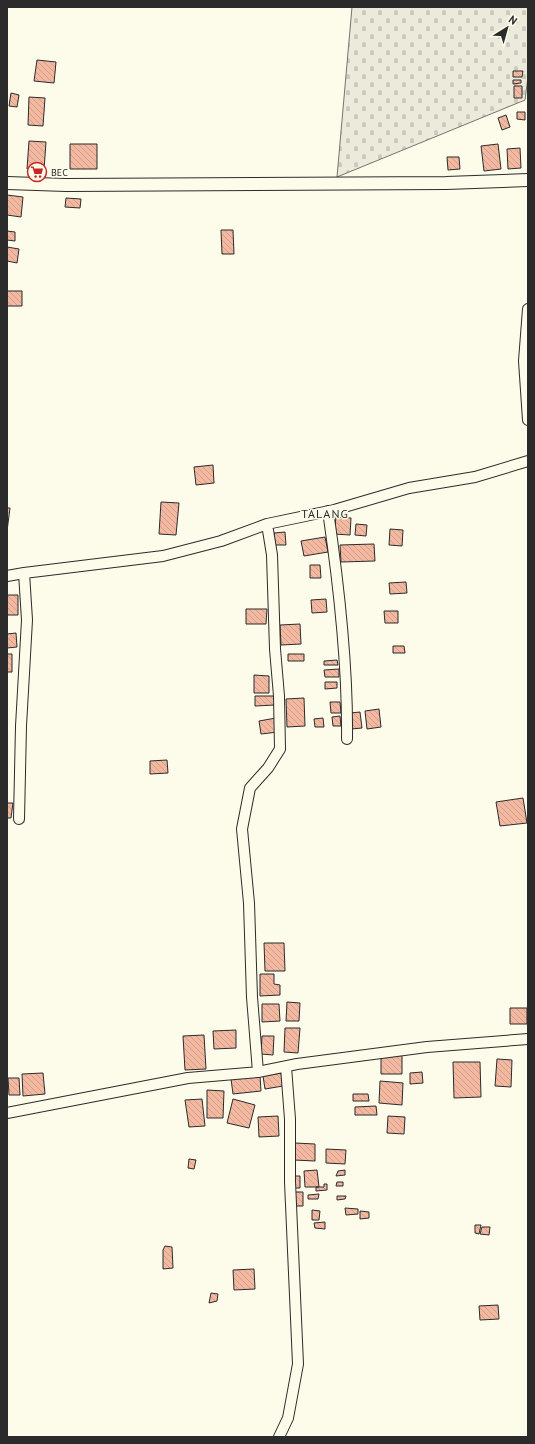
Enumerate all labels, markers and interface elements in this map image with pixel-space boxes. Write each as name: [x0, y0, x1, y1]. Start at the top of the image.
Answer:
north arrow: [487, 8, 527, 48]
text: N: [506, 12, 520, 28]
supermarket icon: BEC: [26, 161, 48, 183]
place label: BEC: [51, 166, 68, 179]
district label: TALANG: [301, 506, 349, 521]

